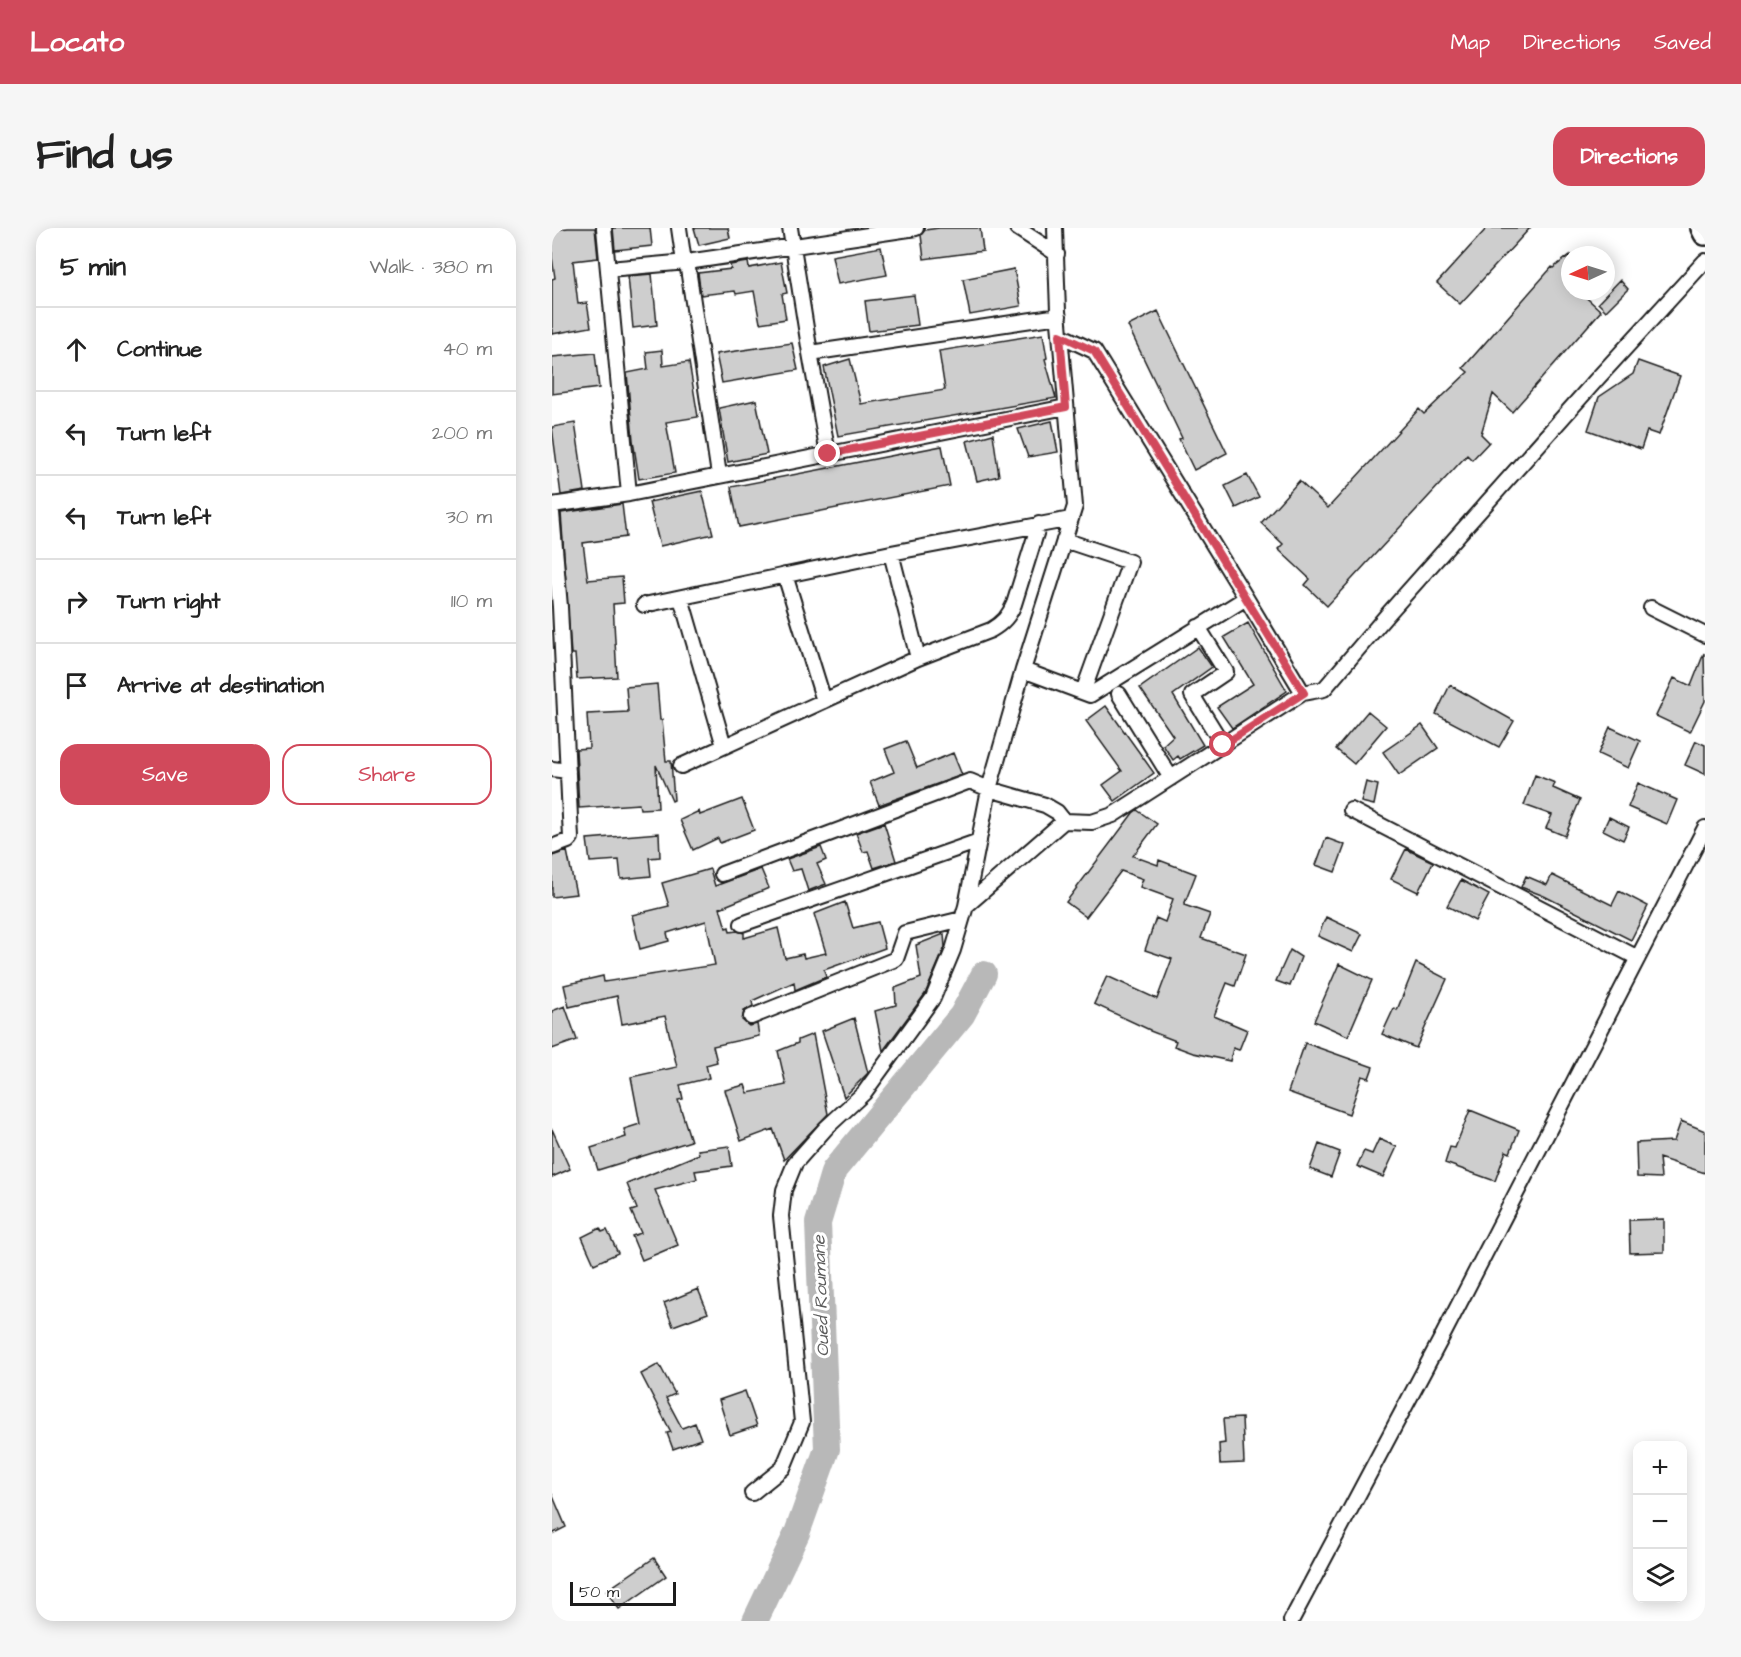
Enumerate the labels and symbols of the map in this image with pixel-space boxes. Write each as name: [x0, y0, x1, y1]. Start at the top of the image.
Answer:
north arrow: [1561, 246, 1615, 300]
route end: [814, 440, 840, 466]
route start: [1209, 731, 1235, 757]
water label: Oued Roumane: [806, 1234, 836, 1357]
scale bar: [570, 1579, 676, 1606]

